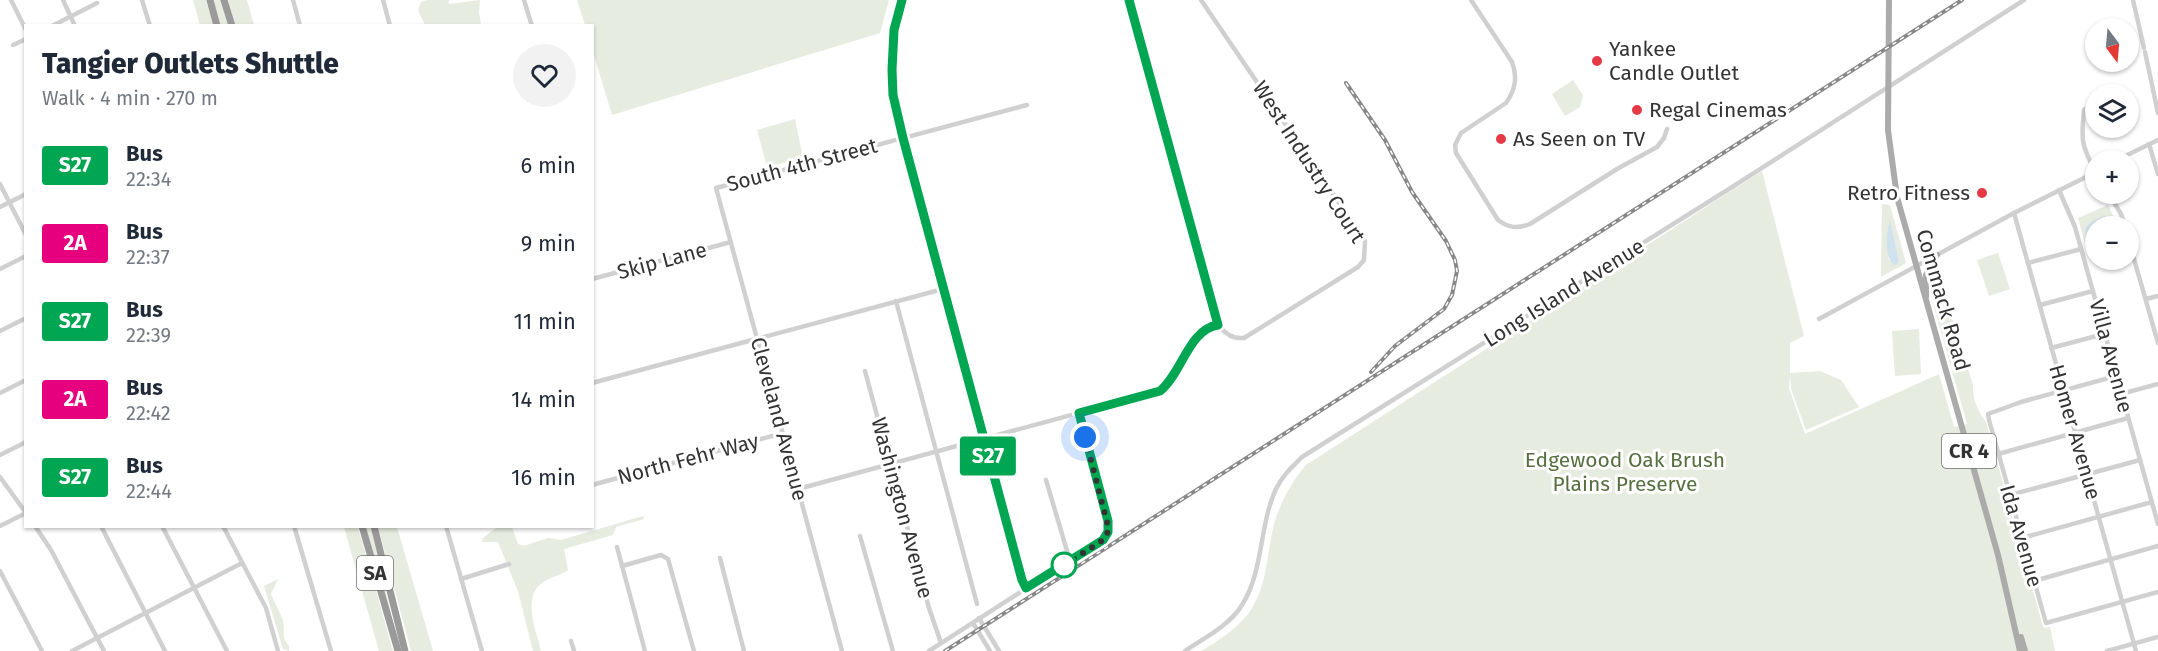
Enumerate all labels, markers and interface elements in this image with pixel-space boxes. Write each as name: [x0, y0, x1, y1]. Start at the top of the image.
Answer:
north arrow: [2085, 18, 2139, 72]
map controls: [2085, 18, 2139, 270]
place label: Yankee Candle Outlet: [1609, 36, 1740, 86]
button: heart: [513, 44, 576, 107]
text: Tangier Outlets Shuttle: [42, 47, 339, 80]
marker: Yankee Candle Outlet: [1590, 54, 1604, 68]
street label: West Industry Court: [1247, 76, 1371, 248]
button: layers: [2085, 84, 2139, 138]
text: Walk · 4 min · 270 m: [42, 86, 218, 110]
place label: Regal Cinemas: [1649, 97, 1787, 123]
marker: Regal Cinemas: [1630, 103, 1644, 117]
place label: As Seen on TV: [1513, 126, 1646, 152]
street label: South 4th Street: [724, 132, 881, 198]
marker: As Seen on TV: [1494, 132, 1508, 146]
text: Bus: [126, 140, 163, 167]
button: +: [2085, 150, 2139, 204]
text: S27: [59, 152, 91, 178]
text: 6 min: [520, 152, 576, 179]
text: 22:34: [126, 167, 171, 191]
place label: Retro Fitness: [1847, 180, 1970, 206]
marker: Retro Fitness: [1975, 186, 1989, 200]
button: −: [2085, 216, 2139, 270]
text: Bus: [126, 218, 163, 245]
street label: Commack Road: [1910, 226, 1976, 374]
text: 2A: [63, 230, 87, 256]
text: 9 min: [521, 230, 576, 257]
street label: Long Island Avenue: [1479, 233, 1649, 353]
street label: Skip Lane: [614, 237, 710, 285]
text: 22:37: [126, 245, 170, 269]
text: Bus: [126, 296, 163, 323]
street label: Villa Avenue: [2083, 296, 2139, 416]
text: S27: [59, 308, 91, 334]
text: 11 min: [513, 308, 576, 335]
text: 22:39: [126, 323, 171, 347]
street label: Cleveland Avenue: [745, 334, 813, 504]
street label: Homer Avenue: [2043, 361, 2107, 503]
text: Bus: [126, 374, 163, 401]
text: 2A: [63, 386, 87, 412]
text: 14 min: [511, 386, 576, 413]
text: 22:42: [126, 401, 171, 425]
street label: Washington Avenue: [865, 415, 939, 601]
your location: [1070, 422, 1100, 452]
street label: North Fehr Way: [614, 427, 762, 490]
road number: CR 4: [1942, 434, 1996, 468]
line badge: S27: [954, 436, 1022, 476]
text: S27: [972, 443, 1004, 469]
park label: Edgewood Oak Brush Plains Preserve: [1525, 447, 1725, 497]
text: Bus: [126, 452, 163, 479]
text: S27: [59, 464, 91, 490]
text: 16 min: [511, 464, 576, 491]
text: 22:44: [126, 479, 172, 503]
street label: Ida Avenue: [1994, 482, 2048, 590]
unlabelled marker: [1051, 552, 1077, 578]
road number: SA: [357, 556, 393, 590]

